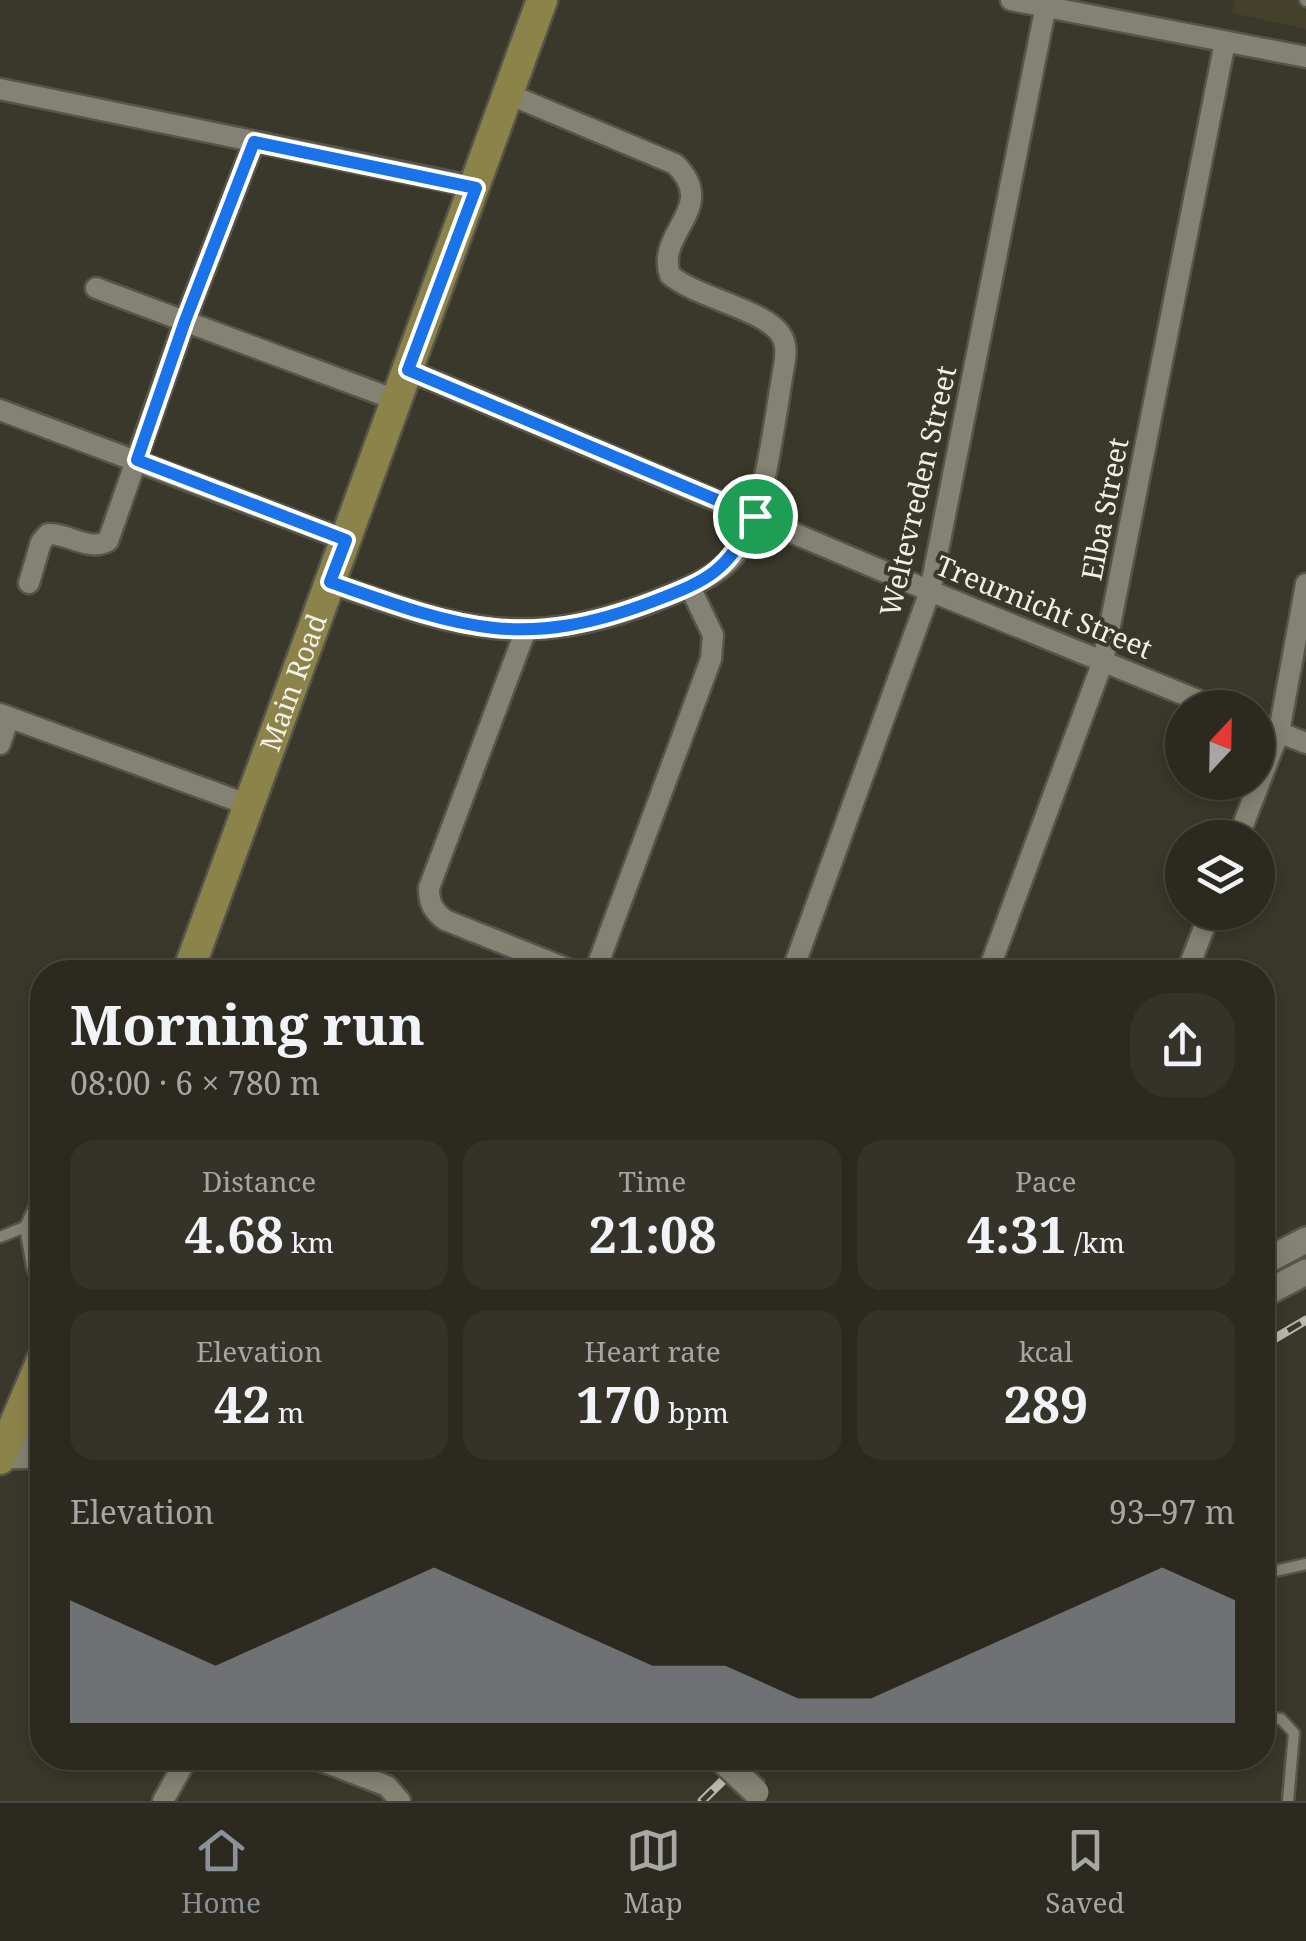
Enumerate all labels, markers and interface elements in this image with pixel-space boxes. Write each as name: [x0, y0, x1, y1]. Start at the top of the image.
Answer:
street label: Weltevreden Street: [870, 362, 964, 620]
street label: Elba Street: [1072, 434, 1136, 583]
pin: [713, 474, 798, 559]
icon: arrive: [728, 489, 783, 544]
street label: Treurnicht Street: [931, 545, 1158, 667]
street label: Main Road: [250, 608, 335, 756]
north arrow: [1165, 690, 1275, 800]
map controls: [1165, 690, 1275, 930]
button: layers: [1165, 820, 1275, 930]
text: Morning run: [70, 986, 425, 1061]
button: share: [1130, 993, 1235, 1098]
text: 08:00 · 6 × 780 m: [70, 1061, 320, 1104]
text: Distance: [202, 1162, 316, 1200]
text: Time: [619, 1162, 686, 1200]
text: Pace: [1015, 1162, 1077, 1200]
text: 4.68: [184, 1200, 284, 1268]
text: 21:08: [588, 1200, 717, 1268]
text: 4:31: [967, 1200, 1067, 1268]
text: km: [284, 1223, 334, 1261]
text: /km: [1067, 1223, 1125, 1261]
text: Elevation: [196, 1332, 322, 1370]
text: Heart rate: [584, 1332, 721, 1370]
text: kcal: [1019, 1332, 1073, 1370]
text: 42: [214, 1370, 271, 1438]
text: 170: [576, 1370, 661, 1438]
text: 289: [1003, 1370, 1088, 1438]
text: m: [271, 1393, 304, 1431]
text: bpm: [661, 1393, 729, 1431]
text: Elevation: [70, 1490, 214, 1533]
text: 93–97 m: [1109, 1490, 1235, 1533]
tab: Home: [181, 1823, 261, 1921]
tab: Map: [624, 1823, 683, 1921]
tab: Saved: [1045, 1823, 1125, 1921]

